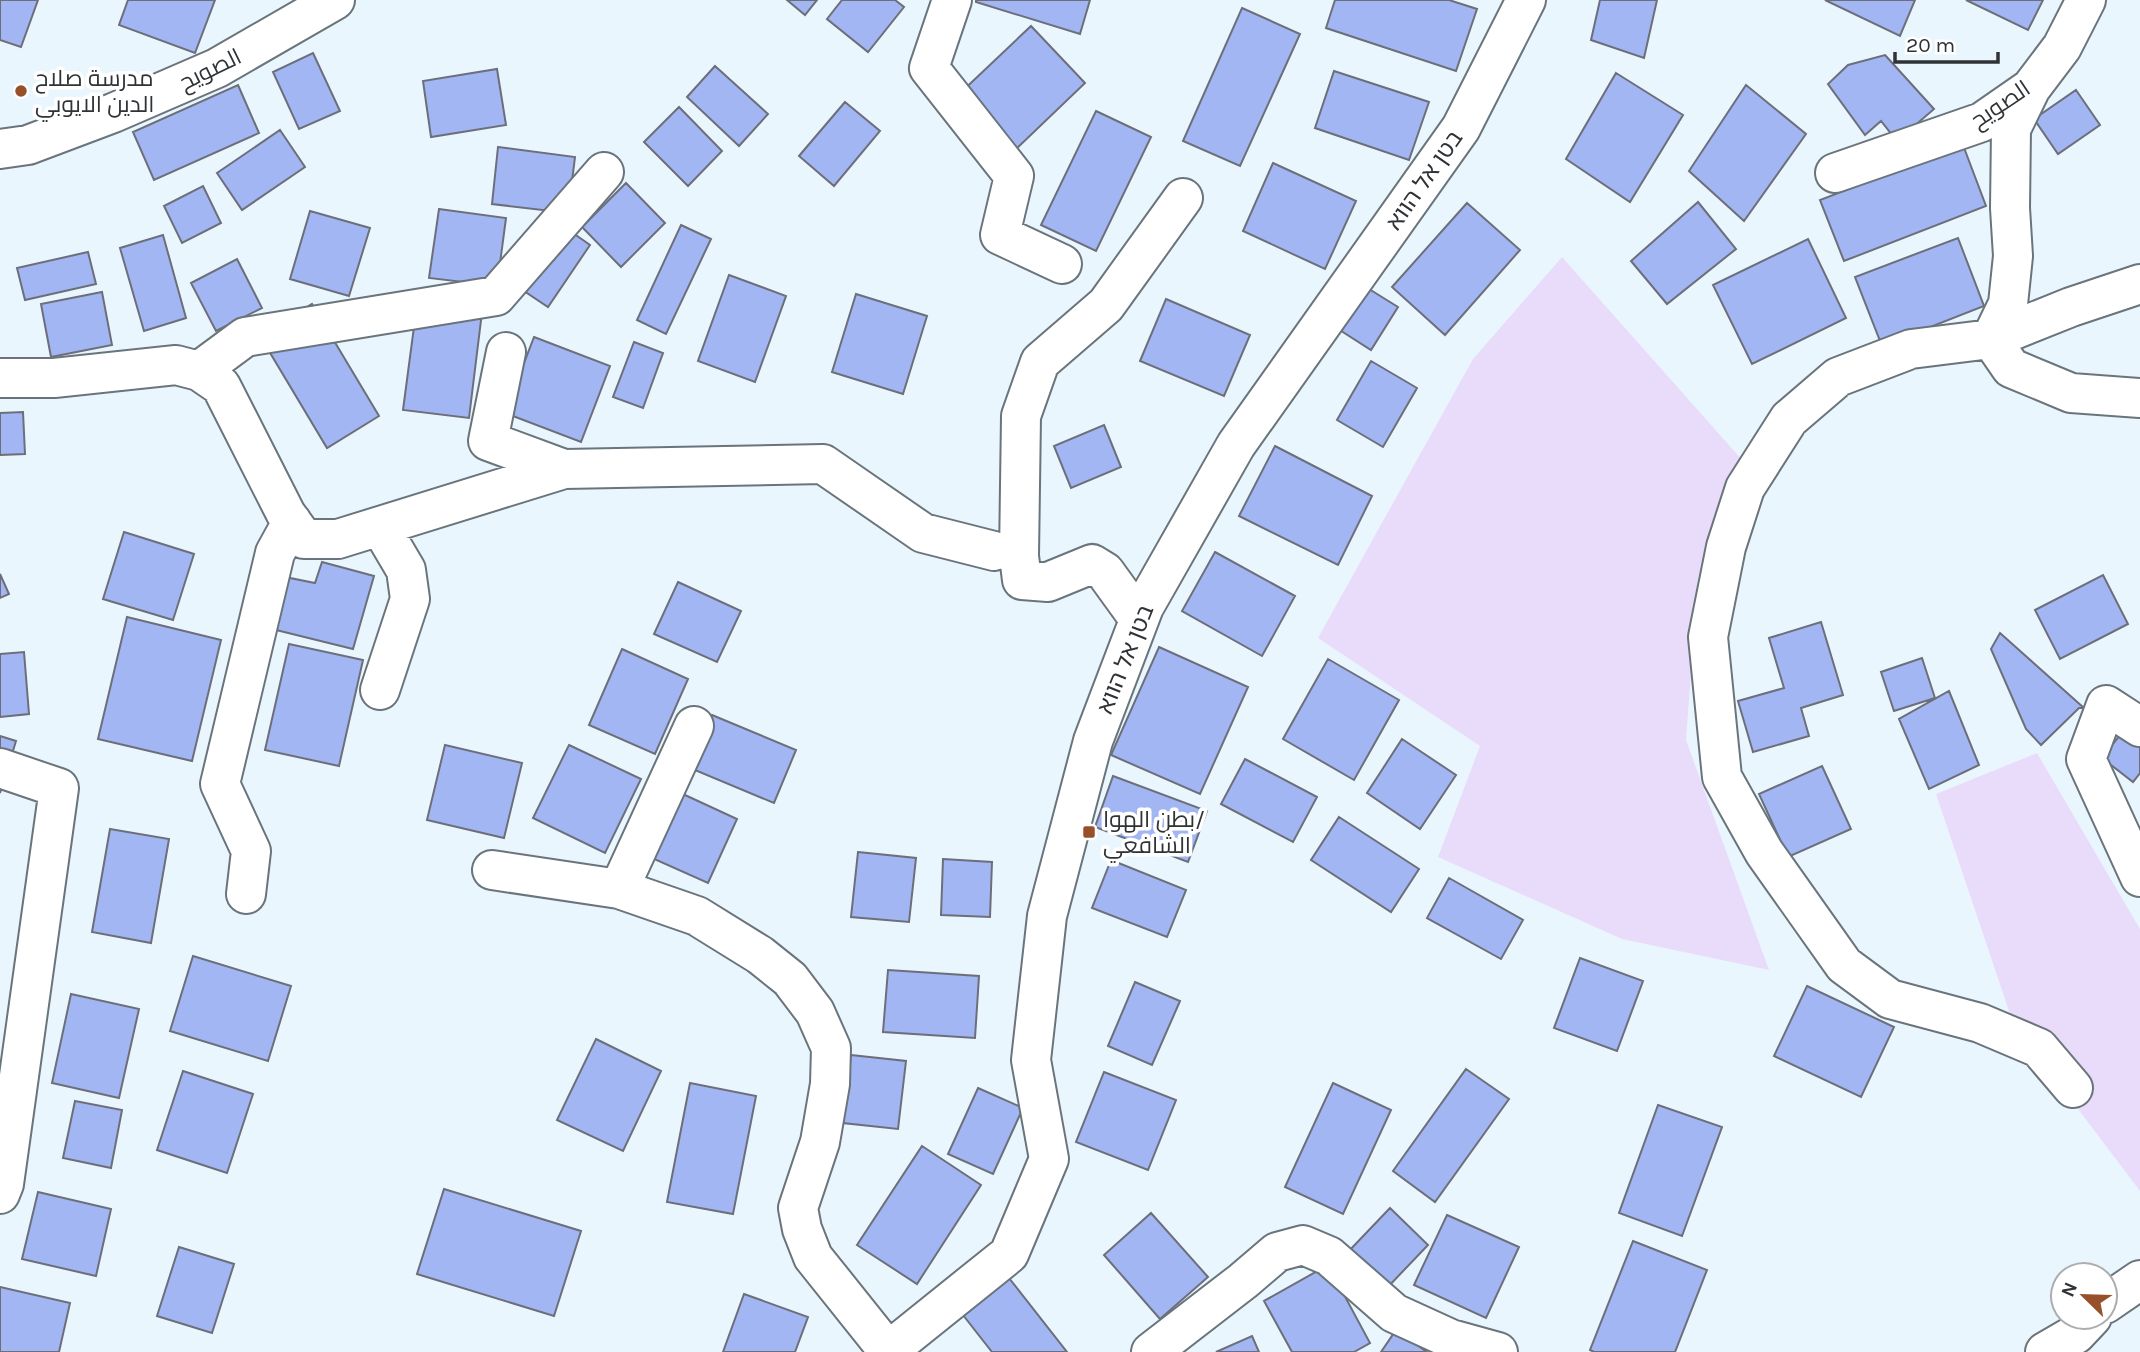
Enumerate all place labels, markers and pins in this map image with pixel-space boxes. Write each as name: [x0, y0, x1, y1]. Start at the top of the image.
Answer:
place label: مدرسة صلاح الدين الايوبي: [35, 65, 154, 122]
marker: مدرسة صلاح الدين الايوبي: [13, 83, 29, 99]
place label: بطن الهوا/ الشافعي: [1103, 806, 1205, 863]
marker: بطن الهوا/ الشافعي: [1081, 824, 1097, 840]

